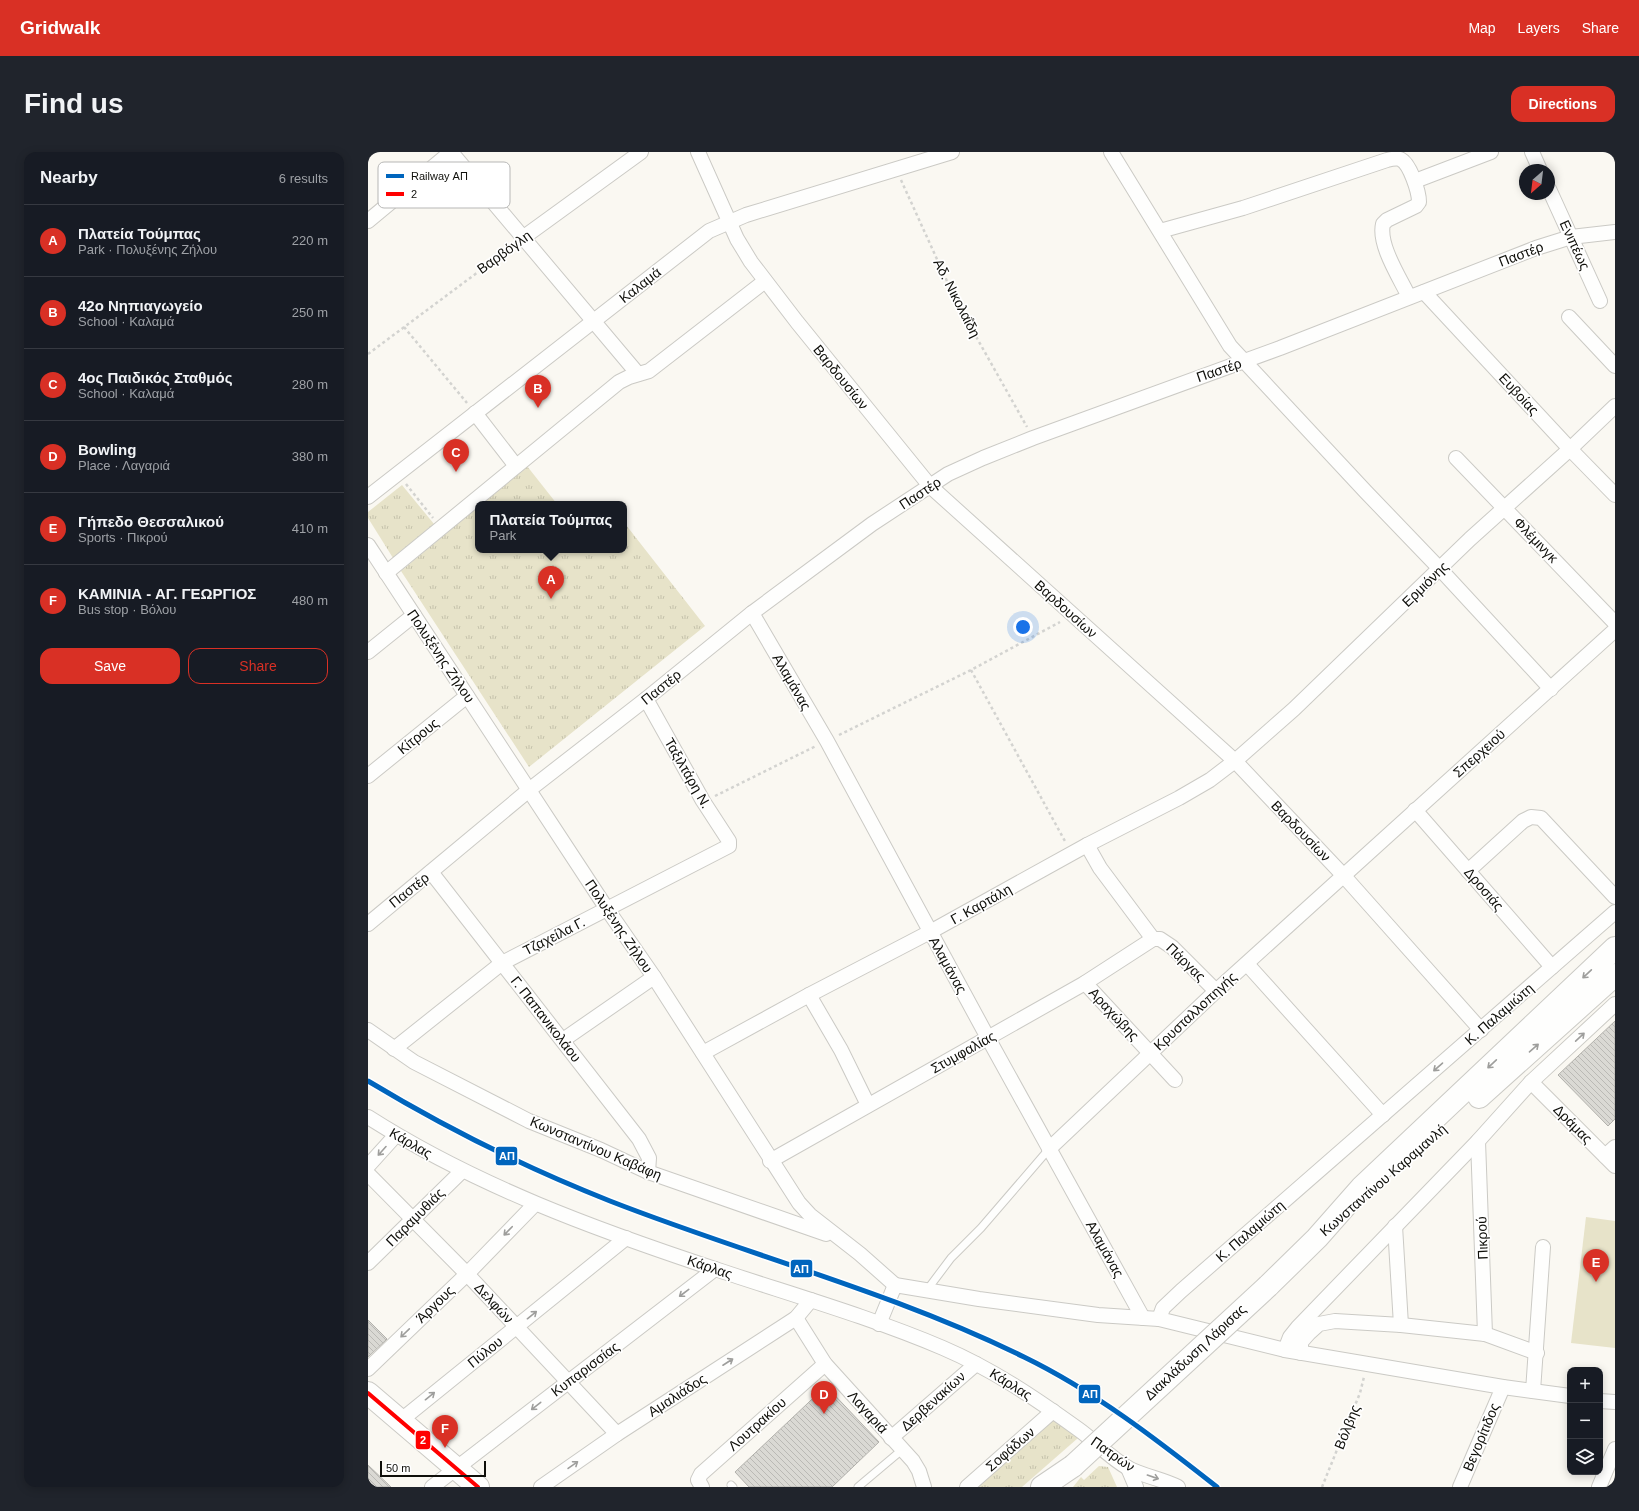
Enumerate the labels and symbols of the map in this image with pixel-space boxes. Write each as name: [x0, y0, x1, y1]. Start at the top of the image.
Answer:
legend: [378, 162, 510, 208]
north arrow: [1519, 164, 1555, 200]
text: Railway ΑΠ: [411, 170, 468, 182]
text: 2: [411, 188, 417, 200]
street label: Ενιπέως: [1557, 218, 1594, 273]
street label: Βαρβόγλη: [474, 227, 534, 277]
street label: Παστέρ: [1496, 238, 1546, 270]
street label: Αδ. Νικολαΐδη: [930, 256, 984, 340]
street label: Καλαμά: [616, 264, 664, 306]
street label: Βαρδουσίων: [810, 342, 872, 412]
street label: Παστέρ: [1194, 355, 1244, 385]
street label: Ευβοίας: [1496, 370, 1542, 418]
pin: B: [525, 375, 551, 408]
pin: C: [443, 439, 469, 472]
street label: Παστέρ: [896, 474, 944, 512]
street label: Φλέμινγκ: [1511, 514, 1562, 567]
street label: Ερμιόνης: [1399, 558, 1452, 610]
pin: A: [538, 566, 564, 599]
street label: Βαρδουσίων: [1032, 577, 1100, 641]
street label: Πολυξένης Ζήλου: [404, 607, 478, 705]
your location: [1013, 617, 1033, 637]
street label: Αλαμάνας: [770, 651, 815, 713]
street label: Παστέρ: [638, 666, 684, 708]
street label: Κίτρους: [394, 714, 442, 757]
street label: Σπερχειού: [1450, 726, 1508, 780]
street label: Ταξιλτάρη Ν.: [661, 735, 715, 811]
street label: Βαρδουσίων: [1268, 797, 1334, 865]
street label: Δροσιάς: [1461, 864, 1507, 914]
street label: Παστέρ: [386, 869, 432, 911]
street label: Πολυξένης Ζήλου: [582, 877, 656, 975]
street label: Γ. Καρτάλη: [948, 881, 1014, 927]
street label: Τζαχείλα Γ.: [520, 914, 588, 958]
street label: Αλαμάνας: [926, 934, 970, 996]
street label: Πάργας: [1163, 940, 1209, 985]
street label: Κρυσταλλοπηγής: [1150, 968, 1240, 1053]
one-way arrow: [1582, 970, 1592, 979]
street label: Γ. Παπανικολάου: [508, 973, 584, 1065]
street label: Κ. Παλαμιώτη: [1462, 980, 1536, 1048]
street label: Αραχώβης: [1086, 984, 1142, 1044]
street label: Στυμφαλίας: [928, 1028, 998, 1076]
one-way arrow: [1575, 1032, 1585, 1041]
one-way arrow: [1529, 1043, 1540, 1052]
one-way arrow: [1487, 1059, 1497, 1069]
one-way arrow: [1433, 1062, 1444, 1071]
street label: Δράμας: [1550, 1101, 1596, 1147]
street label: Κωνσταντίνου Καβάφη: [528, 1113, 664, 1183]
street label: Κωνσταντίνου Καραμανλή: [1316, 1121, 1450, 1239]
street label: Κάρλας: [387, 1124, 435, 1162]
one-way arrow: [378, 1145, 387, 1155]
line badge: ΑΠ: [495, 1146, 518, 1166]
text: ΑΠ: [499, 1150, 515, 1162]
street label: Παραμυθιάς: [383, 1184, 448, 1249]
street label: Κ. Παλαμιώτη: [1213, 1197, 1287, 1265]
street label: Πικρού: [1473, 1216, 1491, 1260]
street label: Αλαμάνας: [1083, 1218, 1127, 1280]
one-way arrow: [503, 1226, 512, 1236]
pin: E: [1583, 1249, 1609, 1282]
street label: Κάρλας: [685, 1252, 735, 1282]
line badge: ΑΠ: [790, 1259, 813, 1278]
text: ΑΠ: [793, 1263, 809, 1275]
street label: Δελφών: [471, 1279, 517, 1327]
street label: Άργους: [413, 1282, 457, 1326]
one-way arrow: [679, 1289, 690, 1297]
street label: Διακλάδωση Λάρισας: [1141, 1301, 1249, 1403]
one-way arrow: [526, 1310, 537, 1319]
one-way arrow: [400, 1328, 410, 1338]
street label: Πύλου: [464, 1333, 506, 1371]
street label: Κυπαρισσίας: [548, 1338, 622, 1400]
one-way arrow: [722, 1357, 734, 1365]
street label: Κάρλας: [987, 1365, 1035, 1403]
street label: Δερβενακίων: [898, 1368, 968, 1434]
street label: Αμαλιάδος: [645, 1370, 709, 1420]
pin: D: [811, 1381, 837, 1414]
line badge: ΑΠ: [1078, 1384, 1101, 1404]
street label: Λαγαριά: [845, 1387, 891, 1437]
text: ΑΠ: [1082, 1388, 1098, 1400]
one-way arrow: [425, 1392, 436, 1401]
street label: Λουτρακίου: [725, 1394, 789, 1454]
street label: Βεγορίτιδος: [1459, 1400, 1503, 1473]
one-way arrow: [531, 1402, 542, 1410]
street label: Βόλβης: [1331, 1402, 1363, 1452]
pin: F: [432, 1415, 458, 1448]
street label: Σοφάδων: [982, 1423, 1038, 1475]
line badge: 2: [415, 1430, 431, 1450]
street label: Πατρών: [1088, 1433, 1138, 1475]
text: 2: [420, 1434, 426, 1446]
scale bar: [380, 1459, 486, 1478]
one-way arrow: [567, 1461, 578, 1469]
one-way arrow: [1147, 1474, 1160, 1481]

